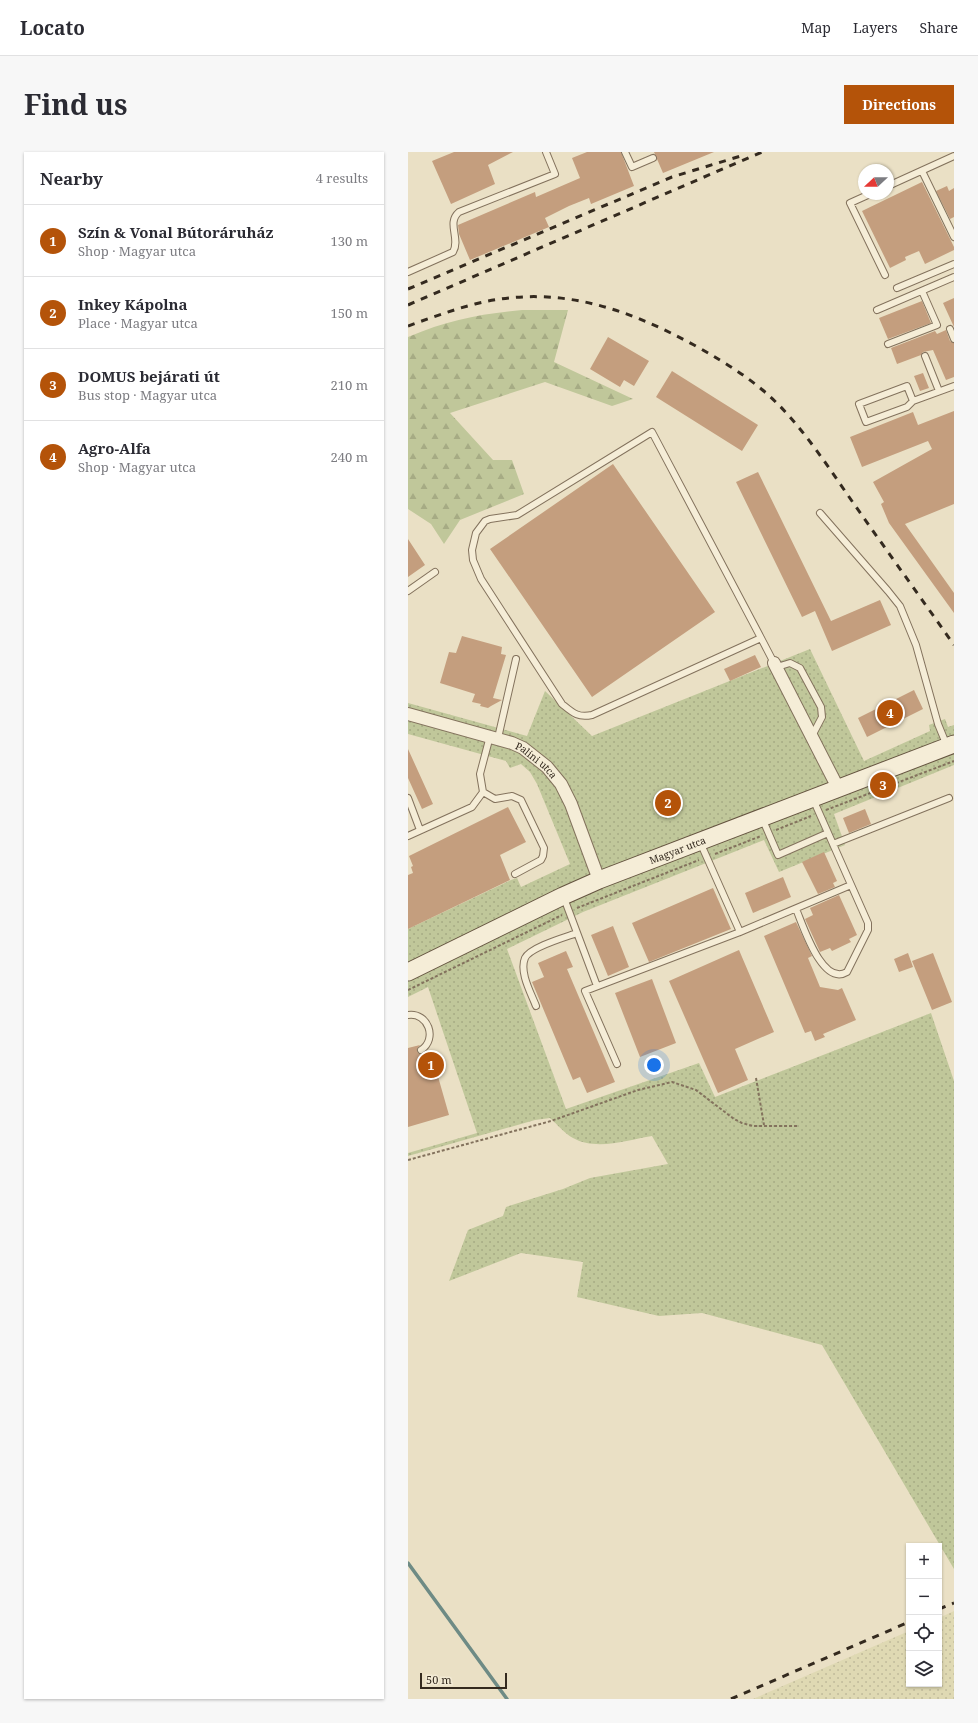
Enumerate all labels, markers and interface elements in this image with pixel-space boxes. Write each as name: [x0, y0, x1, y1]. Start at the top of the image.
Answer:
text: Locato: [20, 15, 85, 41]
text: Map: [801, 18, 831, 37]
text: Layers: [853, 18, 898, 37]
text: Share: [920, 18, 958, 37]
text: Find us: [24, 85, 128, 123]
button: Directions: [844, 85, 954, 124]
north arrow: [858, 164, 894, 200]
text: Nearby: [40, 167, 103, 190]
text: 4 results: [316, 169, 368, 187]
text: Szín & Vonal Bútoráruház: [78, 222, 273, 242]
text: 1: [49, 232, 57, 250]
text: 130 m: [331, 232, 368, 250]
text: Shop · Magyar utca: [78, 242, 196, 260]
text: Inkey Kápolna: [78, 294, 188, 314]
text: 2: [49, 304, 57, 322]
text: 150 m: [331, 304, 368, 322]
text: Place · Magyar utca: [78, 314, 198, 332]
text: DOMUS bejárati út: [78, 366, 220, 386]
text: 3: [49, 376, 57, 394]
text: 210 m: [331, 376, 368, 394]
text: Bus stop · Magyar utca: [78, 386, 217, 404]
text: Agro-Alfa: [78, 438, 151, 458]
text: 4: [49, 448, 57, 466]
text: 240 m: [331, 448, 368, 466]
text: Shop · Magyar utca: [78, 458, 196, 476]
pin: 4: [877, 698, 903, 728]
street label: Palini utca: [513, 739, 561, 782]
pin: 3: [870, 770, 896, 800]
pin: 2: [655, 788, 681, 818]
street label: Magyar utca: [647, 833, 708, 867]
pin: 1: [418, 1050, 444, 1080]
your location: [644, 1055, 664, 1075]
map controls: [906, 1543, 942, 1687]
button: +: [906, 1543, 942, 1579]
button: −: [906, 1579, 942, 1615]
button: locate: [906, 1615, 942, 1651]
button: layers: [906, 1651, 942, 1687]
scale bar: [420, 1671, 507, 1690]
text: 50 m: [426, 1672, 452, 1687]

